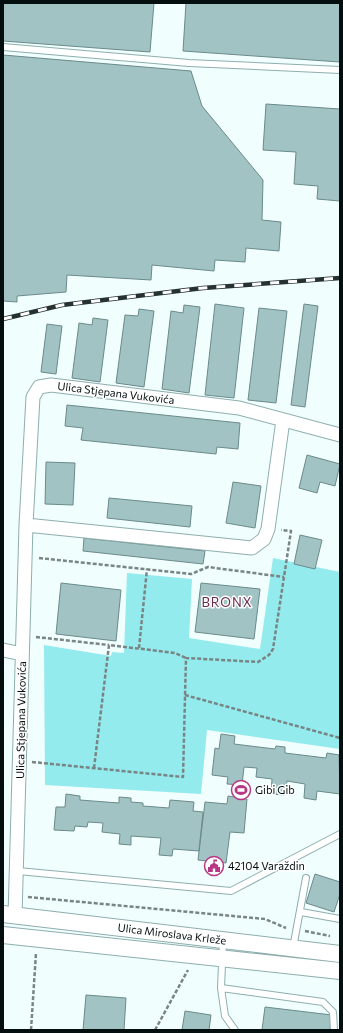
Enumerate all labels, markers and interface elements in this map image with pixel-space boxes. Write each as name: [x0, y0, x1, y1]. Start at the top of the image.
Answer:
street label: Ulica Stjepana Vukovića: [57, 379, 175, 406]
district label: BRONX: [201, 594, 253, 610]
street label: Ulica Stjepana Vukovića: [13, 661, 28, 779]
sports icon: Gibi Gib: [230, 779, 252, 801]
place label: Gibi Gib: [255, 783, 295, 796]
public building icon: 42104 Varaždin: [203, 855, 225, 877]
place label: 42104 Varaždin: [228, 859, 305, 872]
street label: Ulica Miroslava Krleže: [117, 920, 227, 947]

